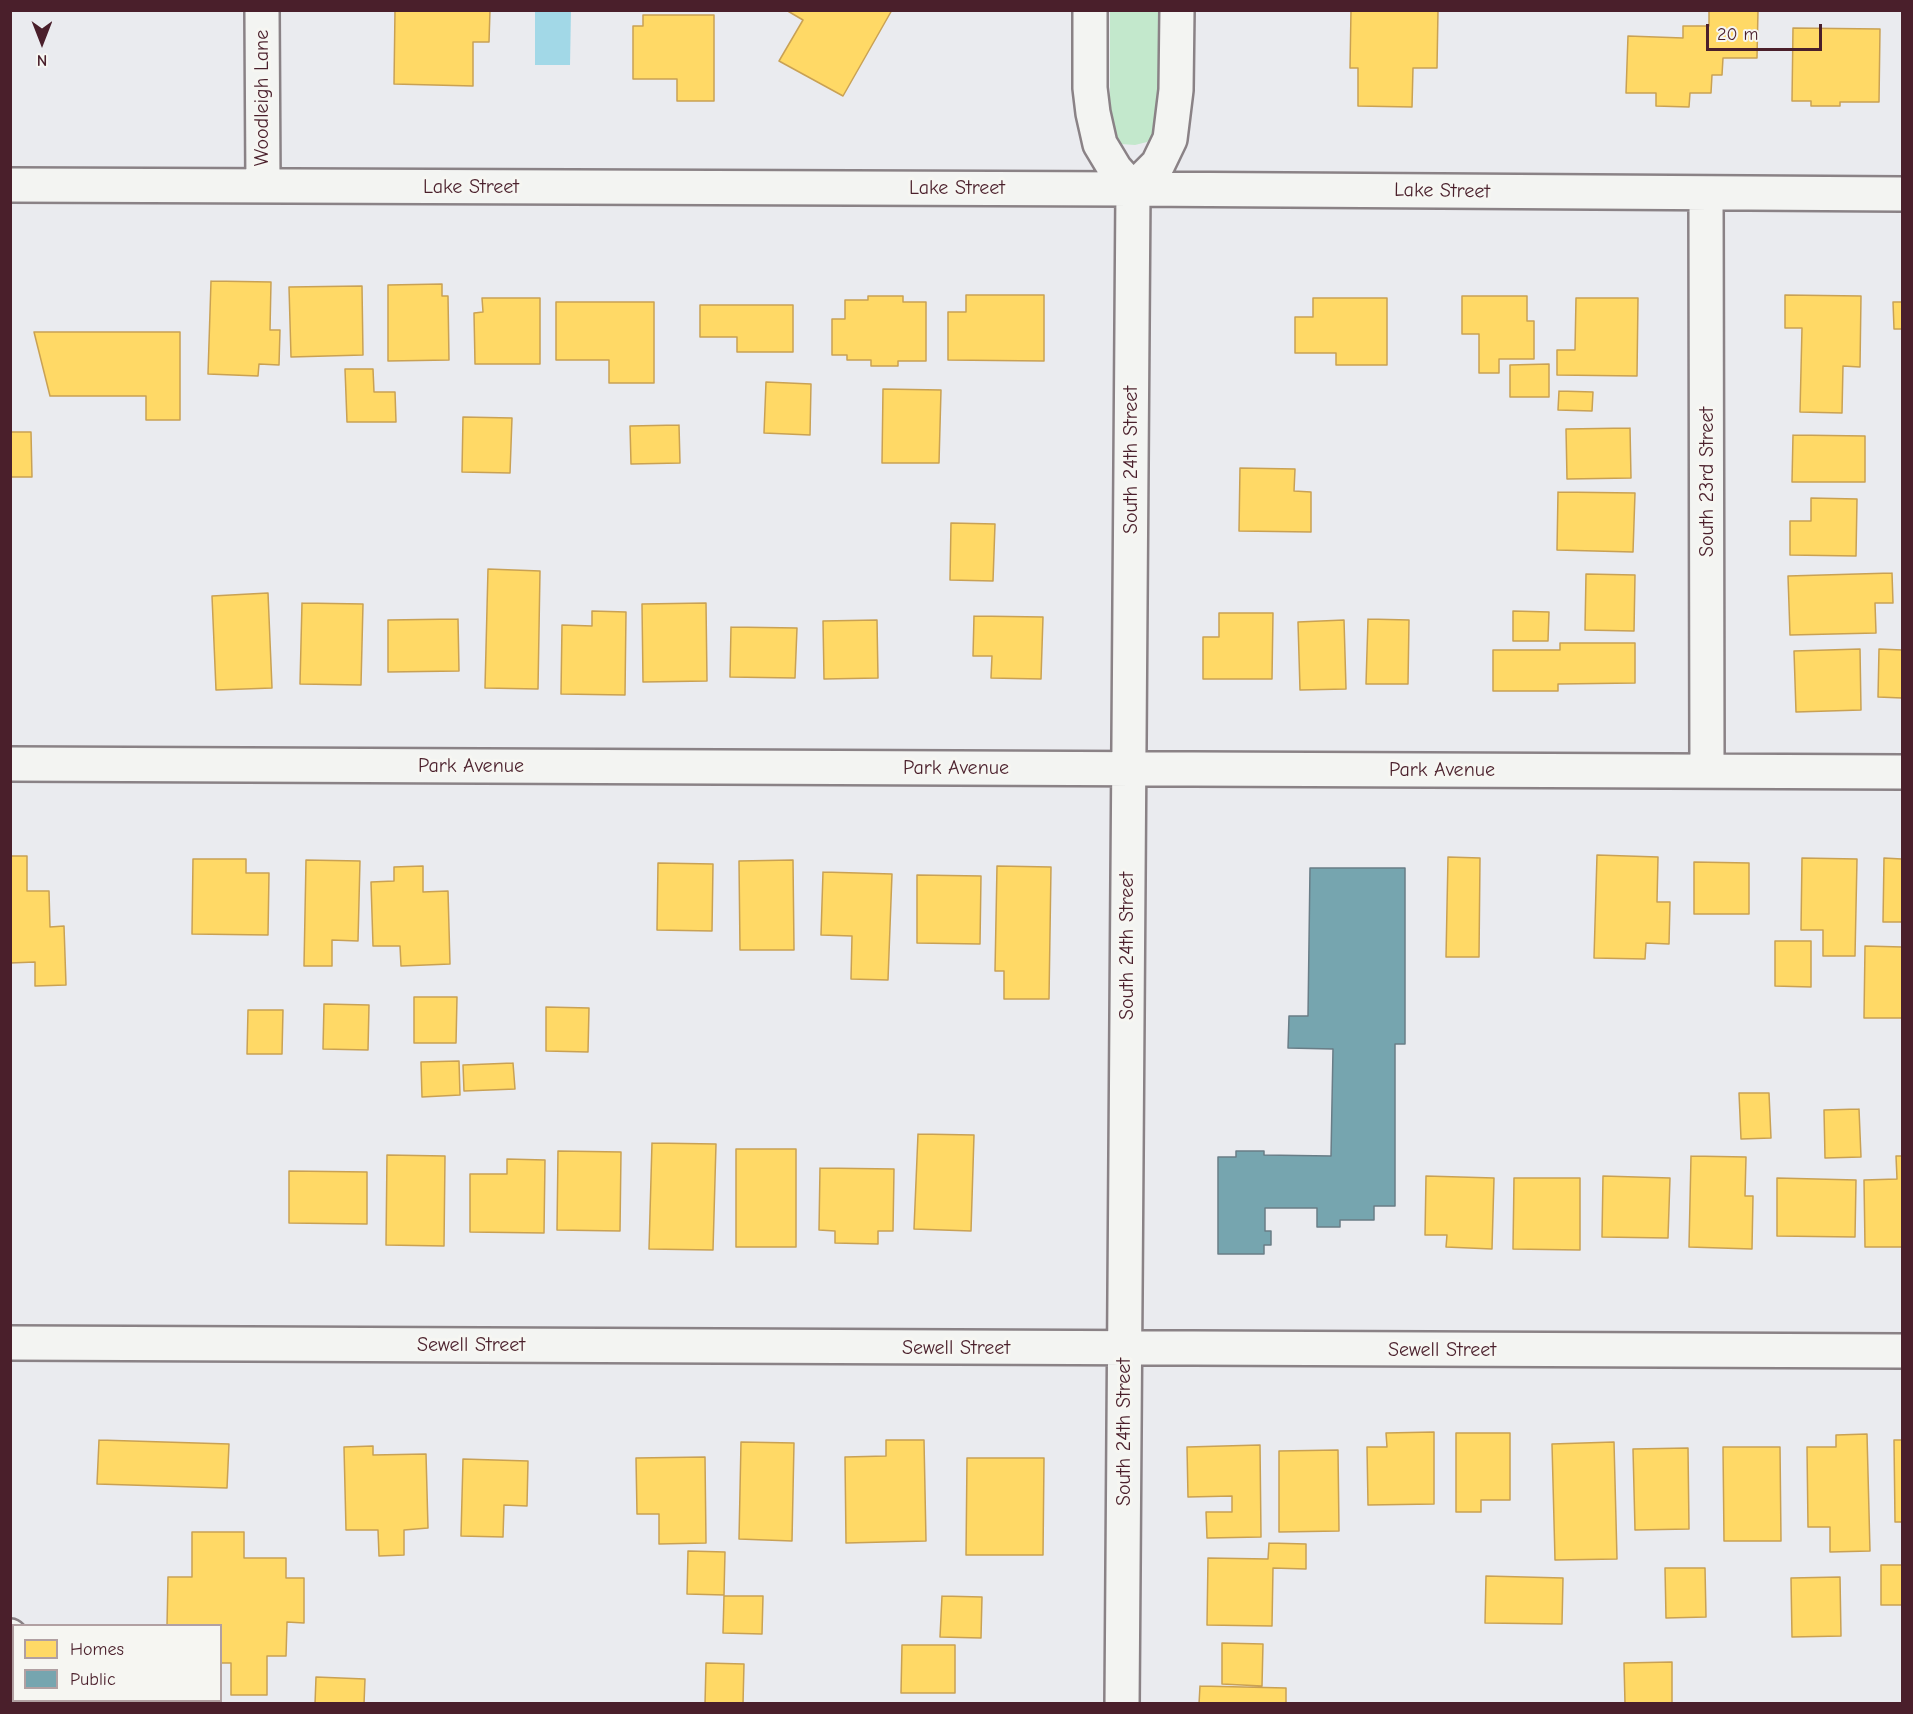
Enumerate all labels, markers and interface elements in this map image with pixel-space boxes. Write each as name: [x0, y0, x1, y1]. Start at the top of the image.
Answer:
north arrow: [12, 12, 72, 72]
scale bar: [1709, 12, 1824, 50]
text: 20 m: [1717, 24, 1758, 45]
street label: Woodleigh Lane: [250, 30, 274, 166]
text: N: [37, 51, 47, 69]
street label: Lake Street: [423, 175, 519, 199]
street label: Lake Street: [909, 176, 1005, 200]
street label: Lake Street: [1394, 178, 1490, 204]
street label: South 24th Street: [1119, 386, 1143, 534]
street label: South 23rd Street: [1695, 407, 1719, 557]
street label: Park Avenue: [418, 754, 524, 778]
street label: Park Avenue: [903, 756, 1009, 780]
street label: Park Avenue: [1389, 758, 1495, 782]
street label: South 24th Street: [1115, 872, 1139, 1020]
street label: Sewell Street: [417, 1333, 525, 1357]
street label: Sewell Street: [902, 1336, 1010, 1360]
street label: Sewell Street: [1388, 1338, 1496, 1362]
street label: South 24th Street: [1112, 1358, 1136, 1506]
legend: [12, 1624, 222, 1702]
text: Homes: [70, 1639, 124, 1660]
text: Public: [70, 1669, 116, 1690]

